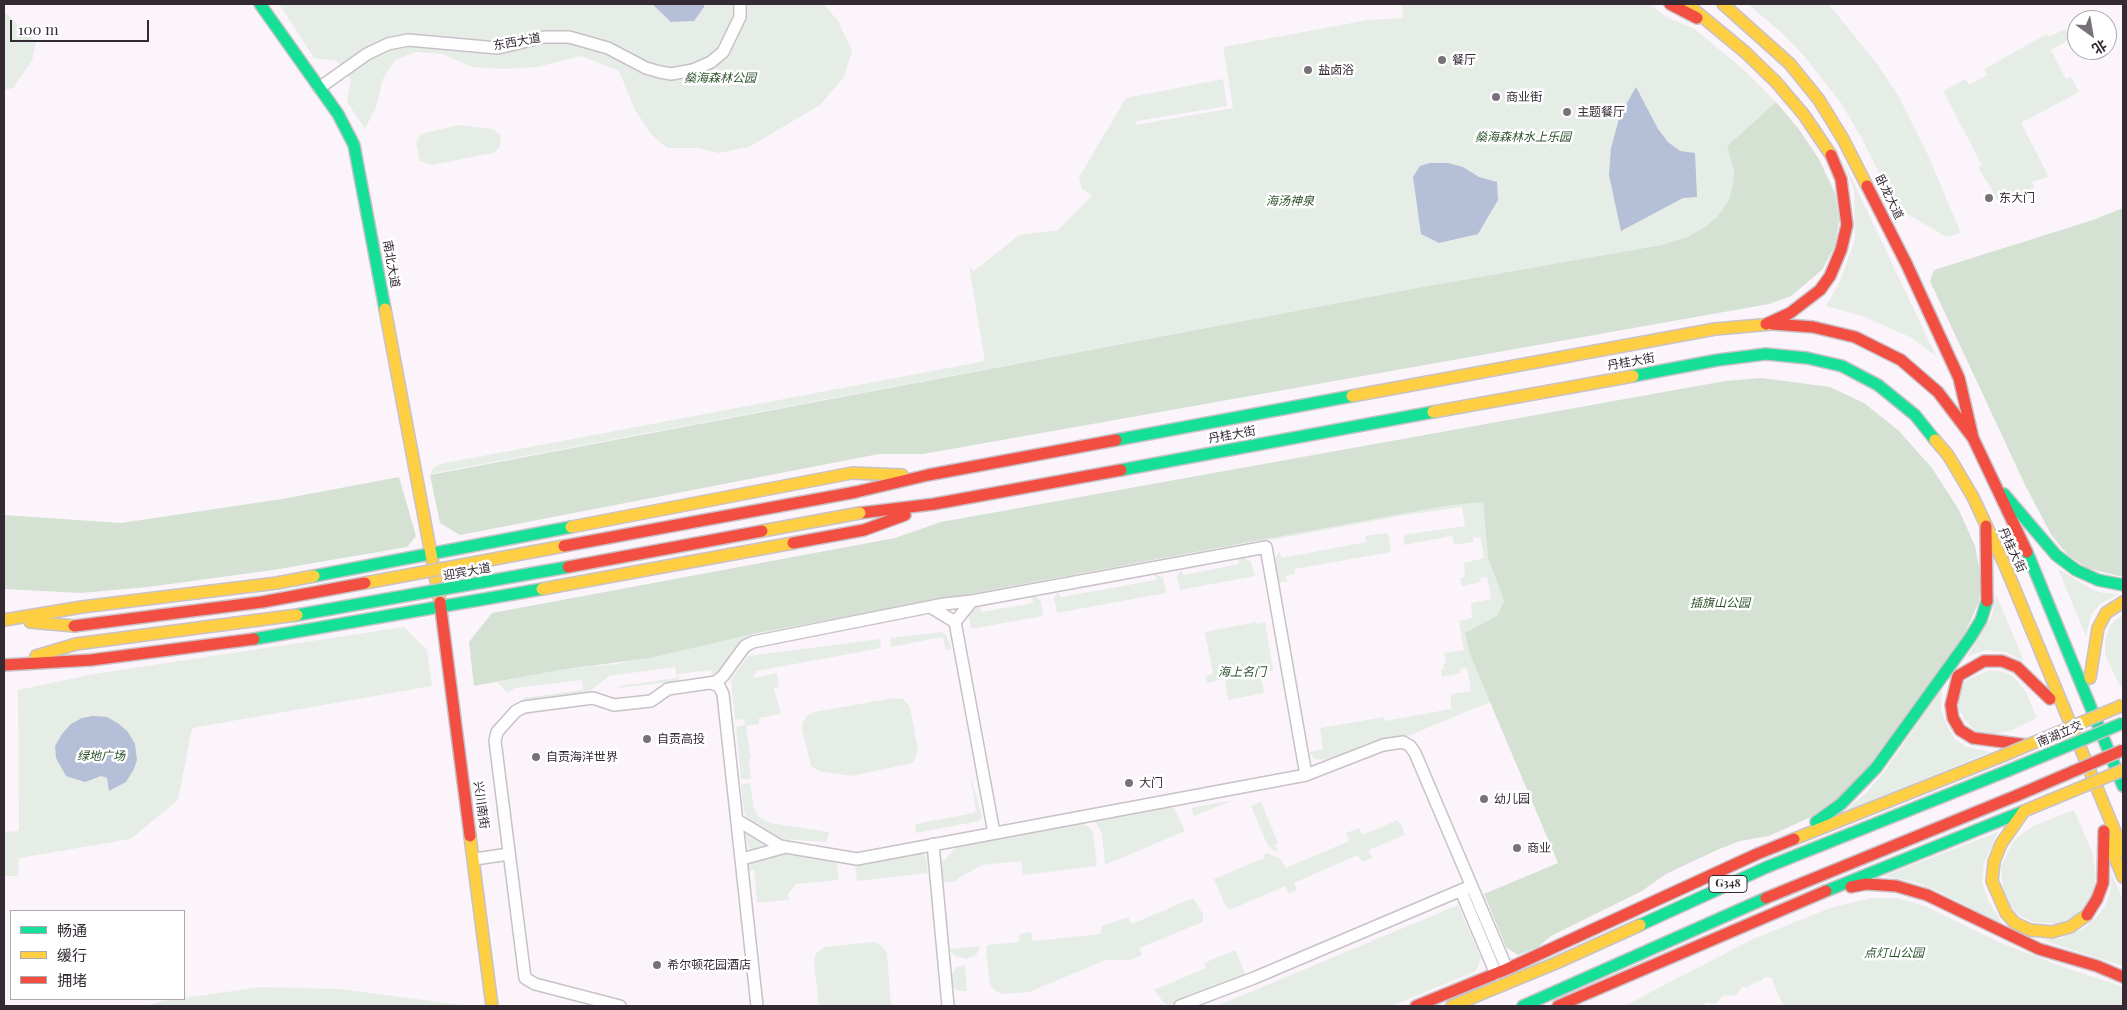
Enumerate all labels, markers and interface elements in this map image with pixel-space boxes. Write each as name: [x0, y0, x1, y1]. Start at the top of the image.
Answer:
scale bar: [12, 10, 151, 42]
north arrow: [2067, 10, 2117, 60]
text: 100 m: [18, 19, 59, 39]
street label: 东西大道: [492, 31, 542, 53]
text: 北: [2089, 36, 2111, 59]
place label: 餐厅: [1452, 53, 1476, 67]
marker: 餐厅: [1436, 54, 1448, 66]
place label: 盐卤浴: [1318, 63, 1354, 77]
marker: 盐卤浴: [1302, 64, 1314, 76]
park label: 燊海森林公园: [684, 71, 756, 85]
place label: 商业街: [1506, 90, 1542, 104]
marker: 商业街: [1490, 91, 1502, 103]
place label: 主题餐厅: [1577, 105, 1625, 119]
marker: 主题餐厅: [1561, 106, 1573, 118]
park label: 燊海森林水上乐园: [1475, 130, 1571, 144]
street label: 卧龙大道: [1872, 172, 1906, 222]
place label: 东大门: [1999, 191, 2035, 205]
marker: 东大门: [1983, 192, 1995, 204]
park label: 海汤神泉: [1266, 194, 1314, 208]
street label: 南北大道: [380, 239, 402, 289]
street label: 丹桂大街: [1606, 351, 1656, 373]
street label: 丹桂大街: [1207, 424, 1257, 446]
street label: 丹桂大街: [1995, 525, 2029, 575]
street label: 迎宾大道: [442, 561, 492, 583]
park label: 插旗山公园: [1690, 596, 1750, 610]
park label: 海上名门: [1218, 665, 1266, 679]
street label: 南湖立交: [2035, 718, 2085, 750]
place label: 自贡高投: [657, 732, 705, 746]
marker: 自贡高投: [641, 733, 653, 745]
park label: 绿地广场: [77, 749, 125, 763]
place label: 自贡海洋世界: [546, 750, 618, 764]
marker: 自贡海洋世界: [530, 751, 542, 763]
place label: 大门: [1139, 776, 1163, 790]
marker: 大门: [1123, 777, 1135, 789]
street label: 兴川南街: [471, 780, 491, 830]
place label: 幼儿园: [1494, 792, 1530, 806]
marker: 幼儿园: [1478, 793, 1490, 805]
place label: 商业: [1527, 841, 1551, 855]
marker: 商业: [1511, 842, 1523, 854]
road number: G348: [1709, 876, 1747, 892]
legend: [10, 910, 185, 1000]
text: 畅通: [57, 920, 87, 940]
text: 缓行: [57, 945, 87, 965]
park label: 点灯山公园: [1864, 946, 1924, 960]
place label: 希尔顿花园酒店: [667, 958, 751, 972]
marker: 希尔顿花园酒店: [651, 959, 663, 971]
text: 拥堵: [57, 970, 87, 990]

